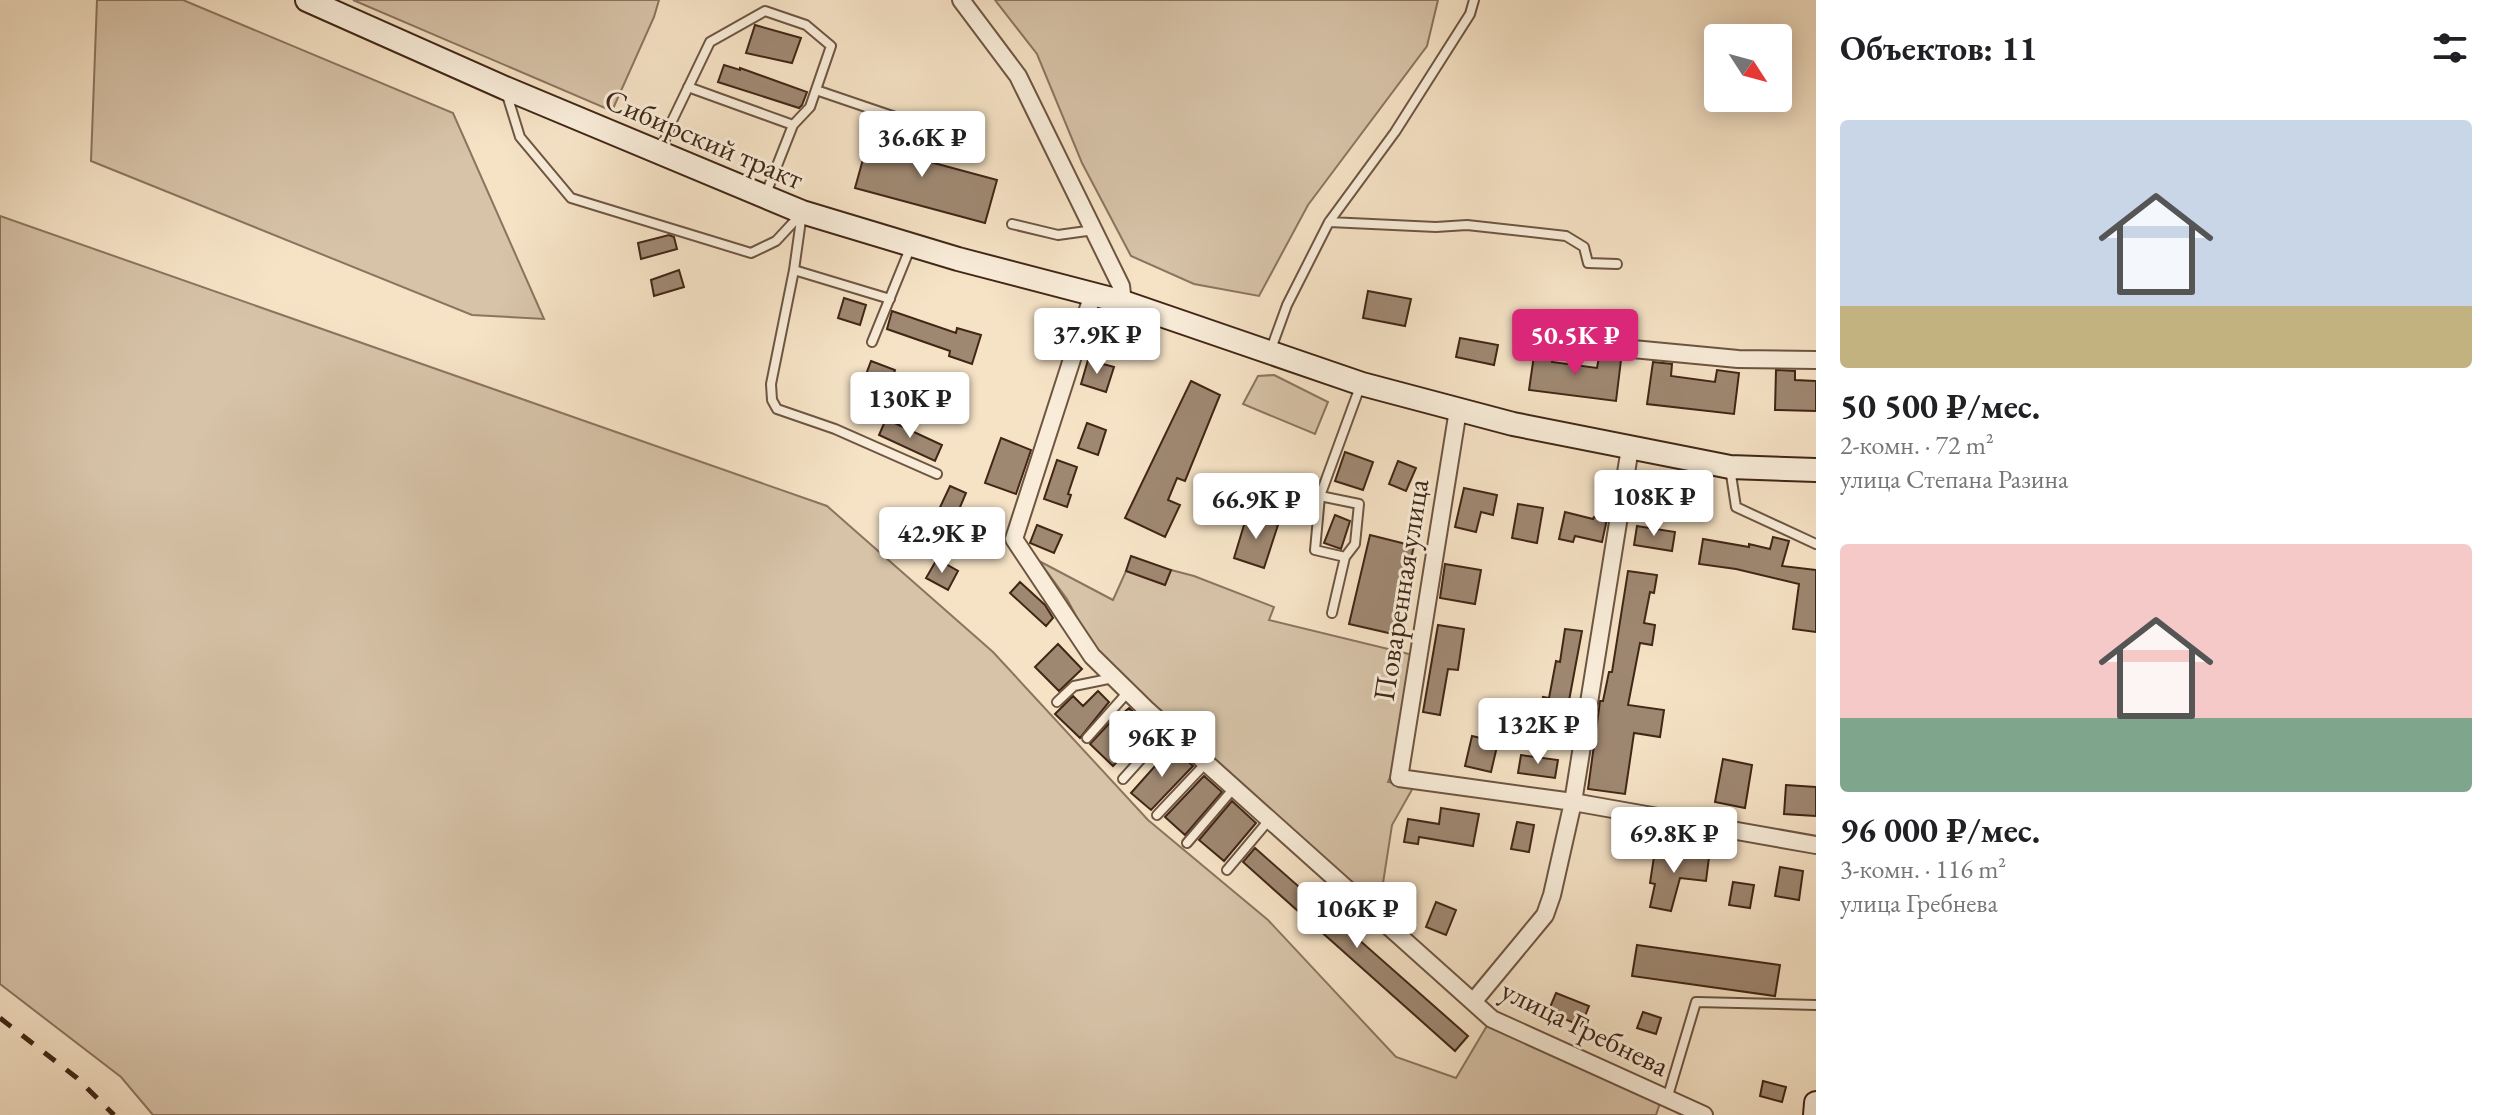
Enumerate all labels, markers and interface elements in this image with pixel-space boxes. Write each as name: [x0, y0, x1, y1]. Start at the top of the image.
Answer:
north arrow: [1704, 24, 1792, 112]
map controls: [1704, 24, 1792, 112]
text: Объектов: 11: [1840, 26, 2037, 70]
icon: filters: [2428, 26, 2472, 70]
street label: Сибирский тракт: [599, 79, 810, 198]
pin: 36.6K ₽: [848, 111, 996, 179]
text: 36.6K ₽: [877, 120, 967, 154]
icon: home: [2084, 172, 2228, 316]
pin: 37.9K ₽: [1023, 308, 1171, 376]
pin: 50.5K ₽: [1501, 309, 1649, 377]
text: 37.9K ₽: [1052, 317, 1142, 351]
text: 50.5K ₽: [1530, 318, 1620, 352]
pin: 130K ₽: [845, 372, 975, 440]
text: 130K ₽: [868, 381, 952, 415]
text: 50 500 ₽/мес.: [1840, 384, 2040, 428]
text: 2-комн. · 72 m²: [1840, 428, 1994, 462]
text: улица Степана Разина: [1840, 462, 2069, 496]
pin: 108K ₽: [1589, 470, 1719, 538]
pin: 66.9K ₽: [1182, 473, 1330, 541]
street label: Поваренная улица: [1364, 476, 1437, 704]
text: 108K ₽: [1612, 479, 1696, 513]
text: 66.9K ₽: [1211, 482, 1301, 516]
pin: 42.9K ₽: [868, 507, 1016, 575]
text: 42.9K ₽: [897, 516, 987, 550]
icon: home: [2084, 596, 2228, 740]
pin: 132K ₽: [1473, 698, 1603, 766]
text: 132K ₽: [1496, 707, 1580, 741]
pin: 96K ₽: [1106, 711, 1218, 779]
text: 96K ₽: [1127, 720, 1197, 754]
pin: 69.8K ₽: [1600, 807, 1748, 875]
text: 96 000 ₽/мес.: [1840, 808, 2040, 852]
text: 69.8K ₽: [1629, 816, 1719, 850]
text: 3-комн. · 116 m²: [1840, 852, 2006, 886]
pin: 106K ₽: [1292, 882, 1422, 950]
text: улица Гребнева: [1840, 886, 1998, 920]
text: 106K ₽: [1315, 891, 1399, 925]
street label: улица Гребнева: [1495, 970, 1676, 1085]

